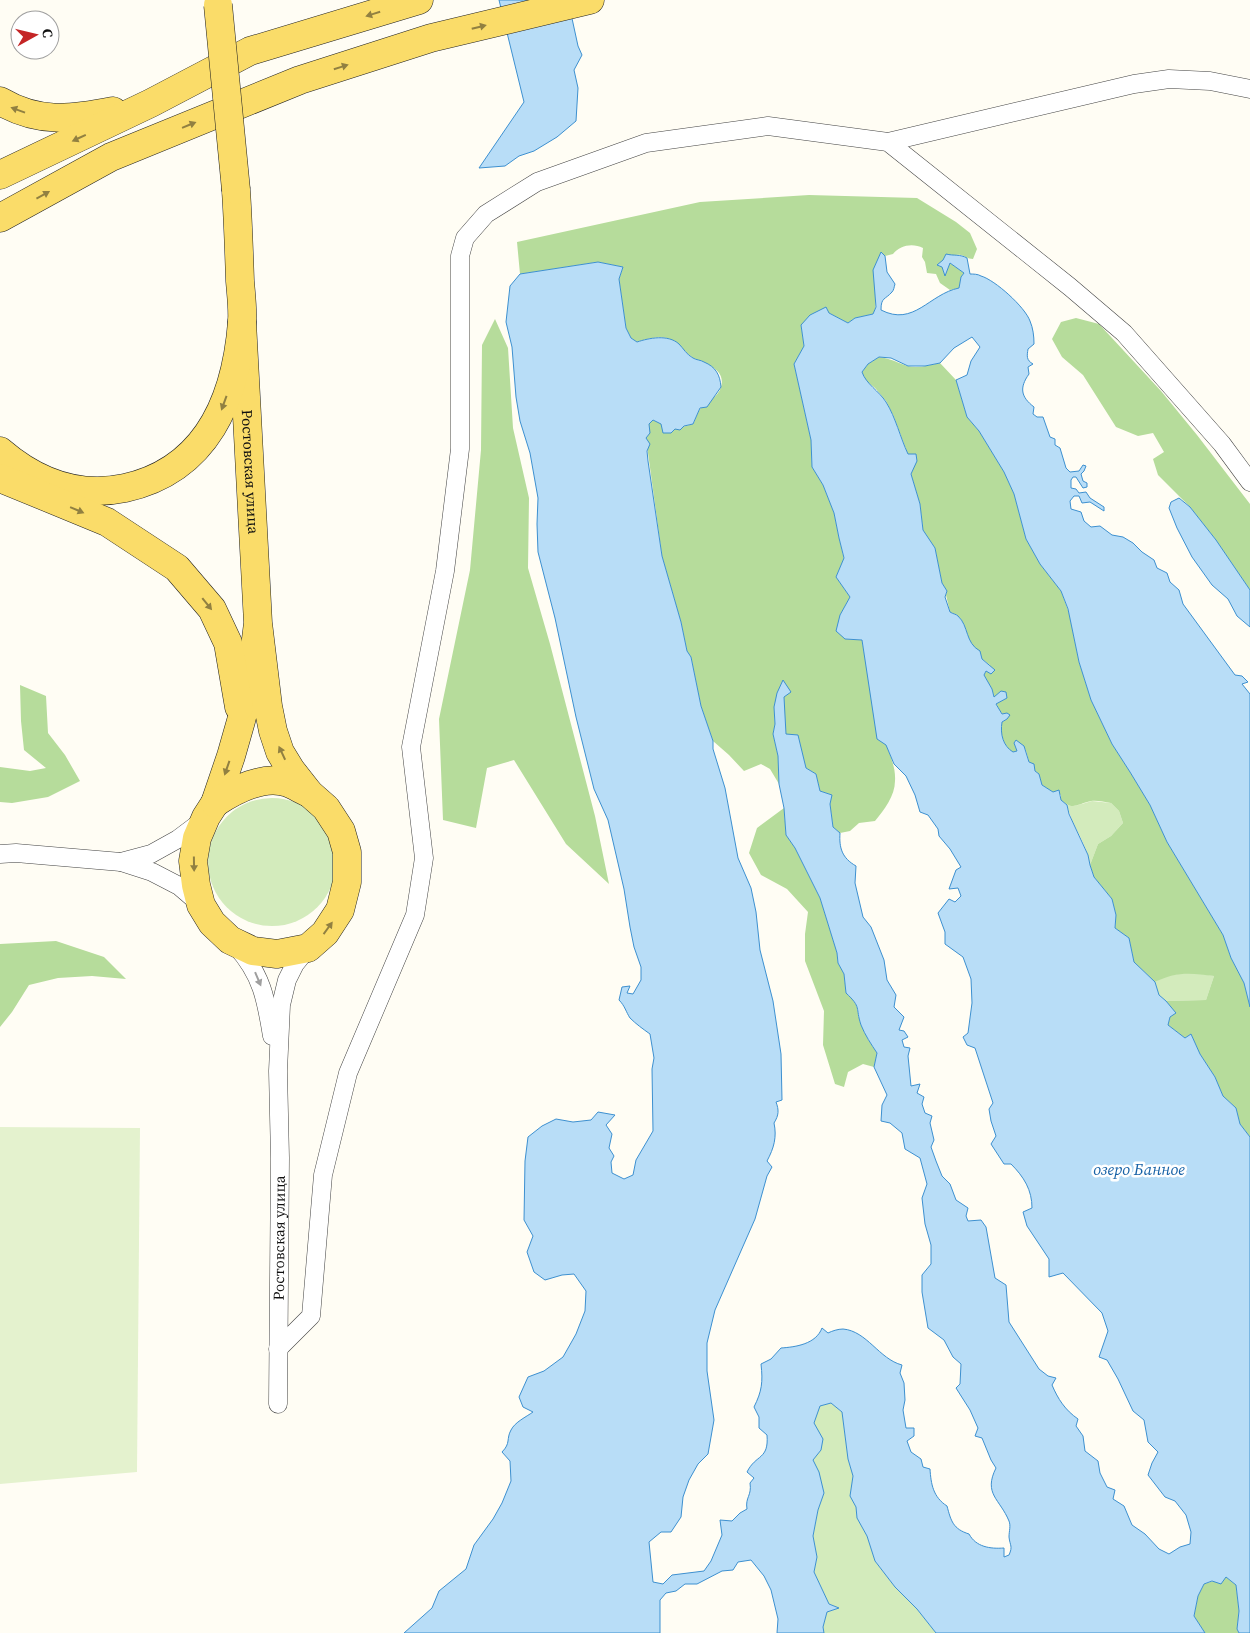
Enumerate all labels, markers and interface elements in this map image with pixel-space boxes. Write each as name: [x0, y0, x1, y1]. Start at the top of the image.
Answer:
north arrow: [10, 10, 60, 60]
one-way arrow: [365, 11, 380, 19]
one-way arrow: [471, 23, 486, 31]
text: С: [37, 27, 58, 39]
one-way arrow: [334, 63, 349, 71]
one-way arrow: [10, 106, 25, 114]
one-way arrow: [182, 121, 196, 129]
one-way arrow: [72, 134, 86, 142]
one-way arrow: [36, 191, 50, 199]
one-way arrow: [220, 396, 228, 411]
street label: Ростовская улица: [237, 409, 264, 535]
one-way arrow: [70, 506, 85, 514]
one-way arrow: [202, 597, 213, 610]
one-way arrow: [277, 746, 285, 760]
one-way arrow: [223, 761, 231, 776]
one-way arrow: [191, 856, 199, 872]
one-way arrow: [323, 921, 333, 935]
one-way arrow: [255, 972, 263, 986]
water label: озеро Банное: [1093, 1158, 1185, 1180]
street label: Ростовская улица: [268, 1175, 290, 1301]

